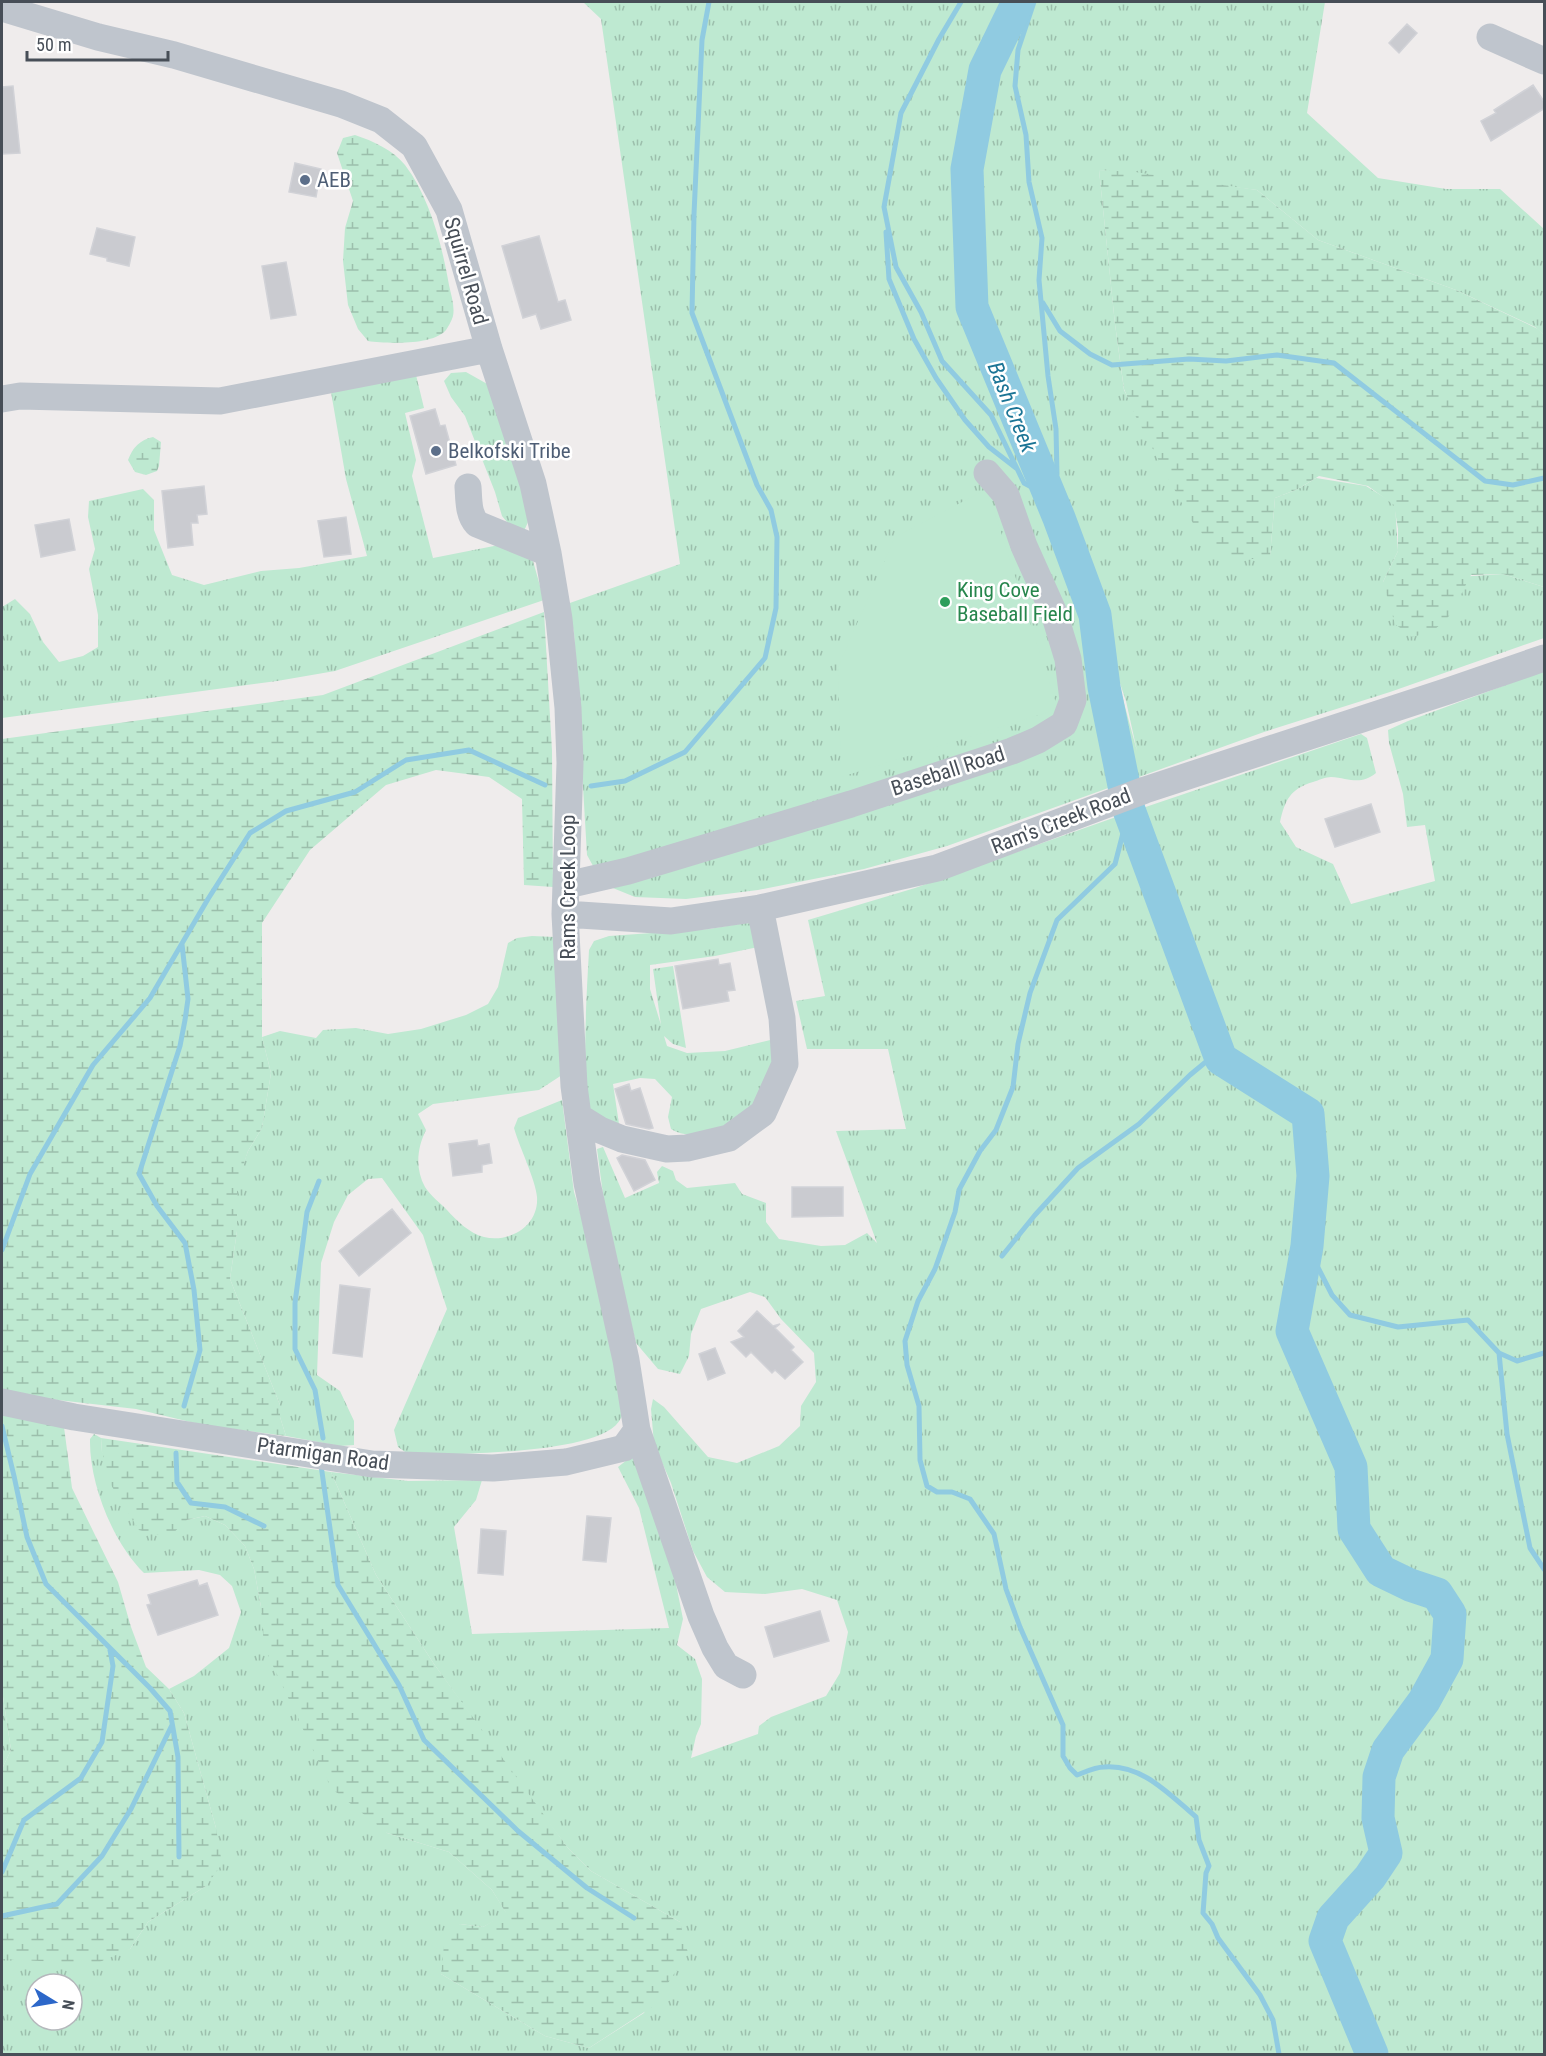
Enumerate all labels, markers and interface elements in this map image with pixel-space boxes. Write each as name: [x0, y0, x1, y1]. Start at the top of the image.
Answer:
scale bar: [27, 24, 168, 62]
text: 50 m: [36, 34, 71, 55]
place label: AEB: [317, 168, 351, 192]
marker: AEB: [298, 173, 312, 187]
street label: Squirrel Road: [439, 215, 493, 327]
water label: Bash Creek: [983, 358, 1042, 456]
place label: Belkofski Tribe: [448, 439, 571, 463]
marker: Belkofski Tribe: [429, 444, 443, 458]
place label: King Cove Baseball Field: [957, 578, 1073, 626]
marker: King Cove Baseball Field: [938, 595, 952, 609]
street label: Baseball Road: [888, 741, 1008, 801]
street label: Ram's Creek Road: [988, 783, 1134, 859]
street label: Rams Creek Loop: [556, 815, 580, 959]
street label: Ptarmigan Road: [256, 1433, 390, 1475]
north arrow: [24, 1972, 84, 2032]
text: N: [58, 1998, 78, 2011]

